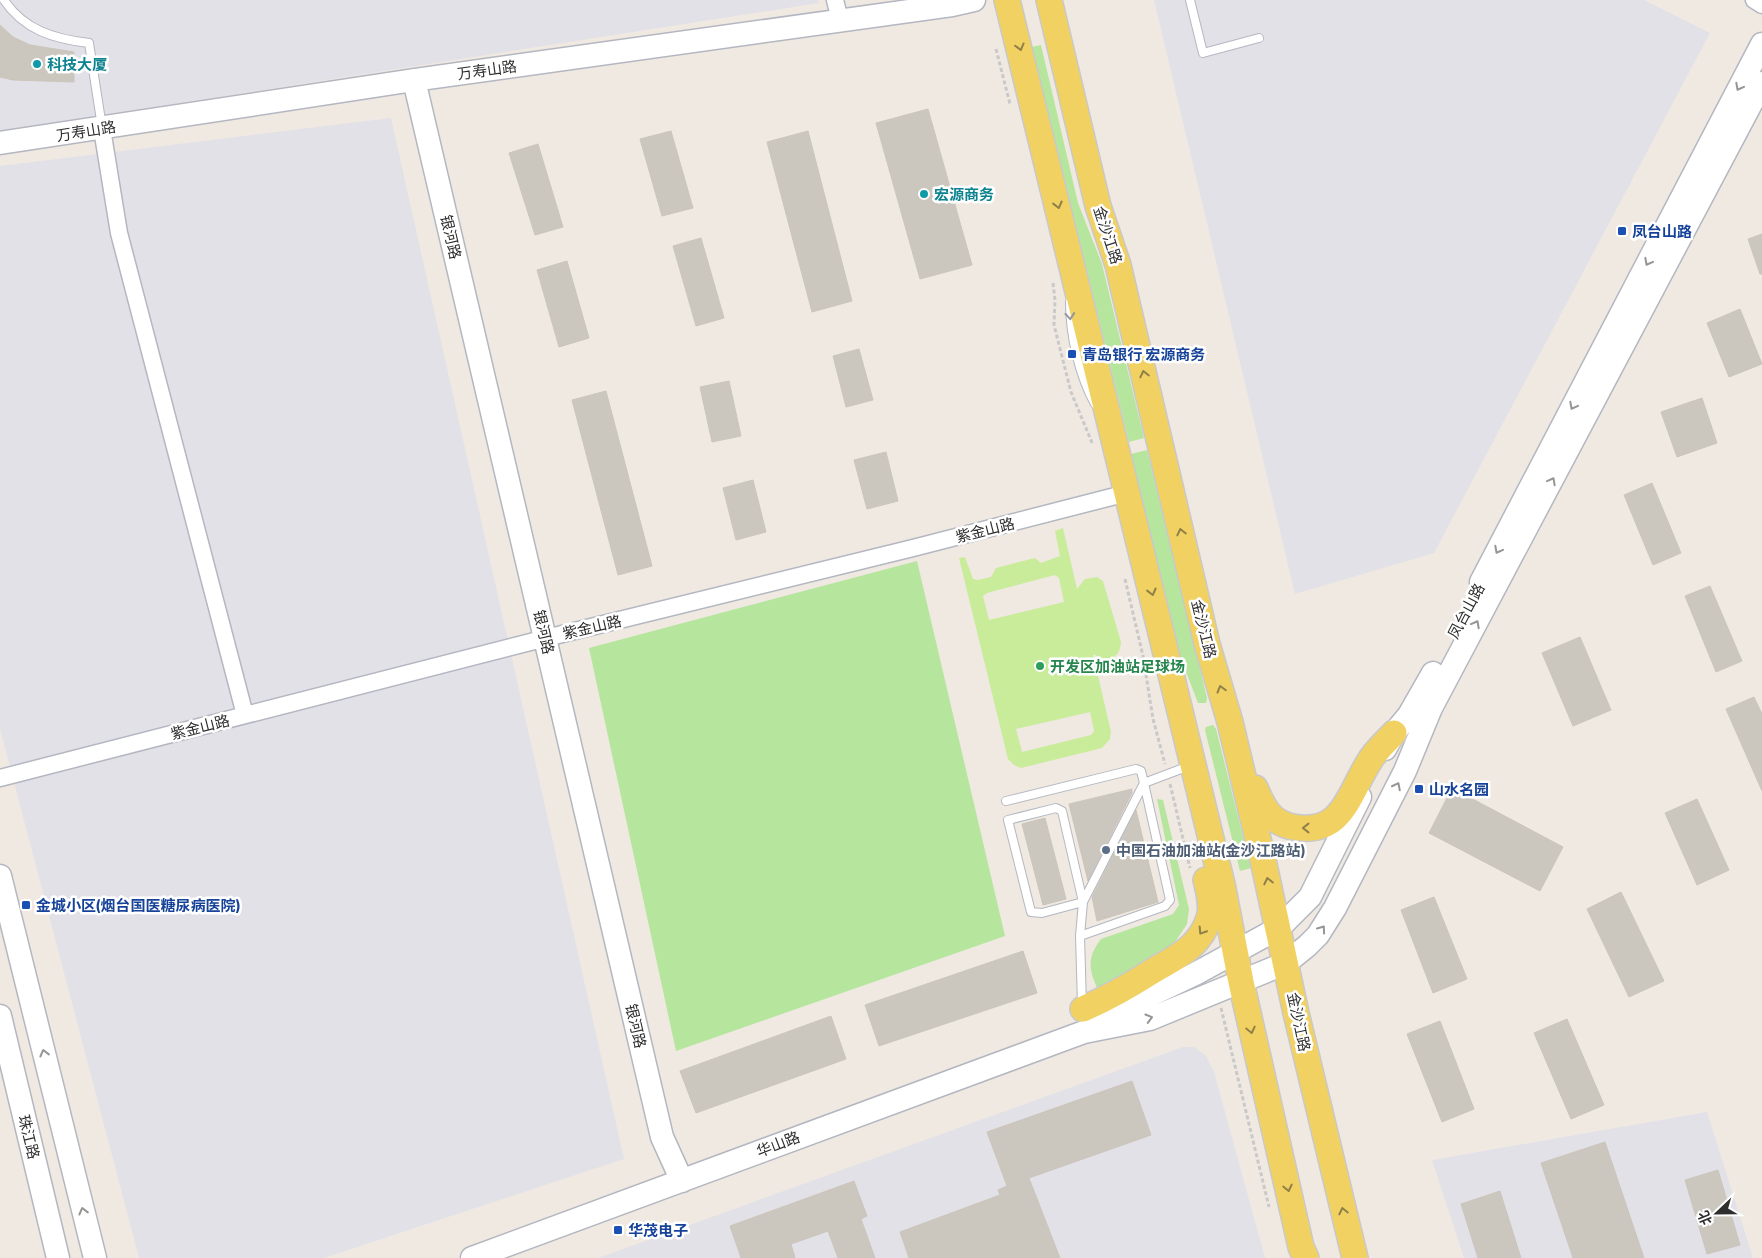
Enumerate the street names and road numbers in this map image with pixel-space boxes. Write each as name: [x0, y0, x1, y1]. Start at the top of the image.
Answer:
street label: 万寿山路: [456, 54, 518, 86]
street label: 万寿山路: [55, 115, 117, 147]
street label: 金沙江路: [1088, 203, 1128, 267]
street label: 银河路: [435, 212, 467, 262]
street label: 紫金山路: [953, 512, 1017, 548]
street label: 凤台山路: [1442, 579, 1490, 643]
street label: 金沙江路: [1186, 597, 1222, 661]
street label: 银河路: [528, 607, 560, 657]
street label: 紫金山路: [560, 609, 624, 645]
street label: 紫金山路: [168, 709, 232, 745]
street label: 金沙江路: [1282, 990, 1316, 1054]
street label: 银河路: [620, 1001, 652, 1051]
street label: 珠江路: [12, 1112, 46, 1162]
street label: 华山路: [753, 1125, 803, 1163]

